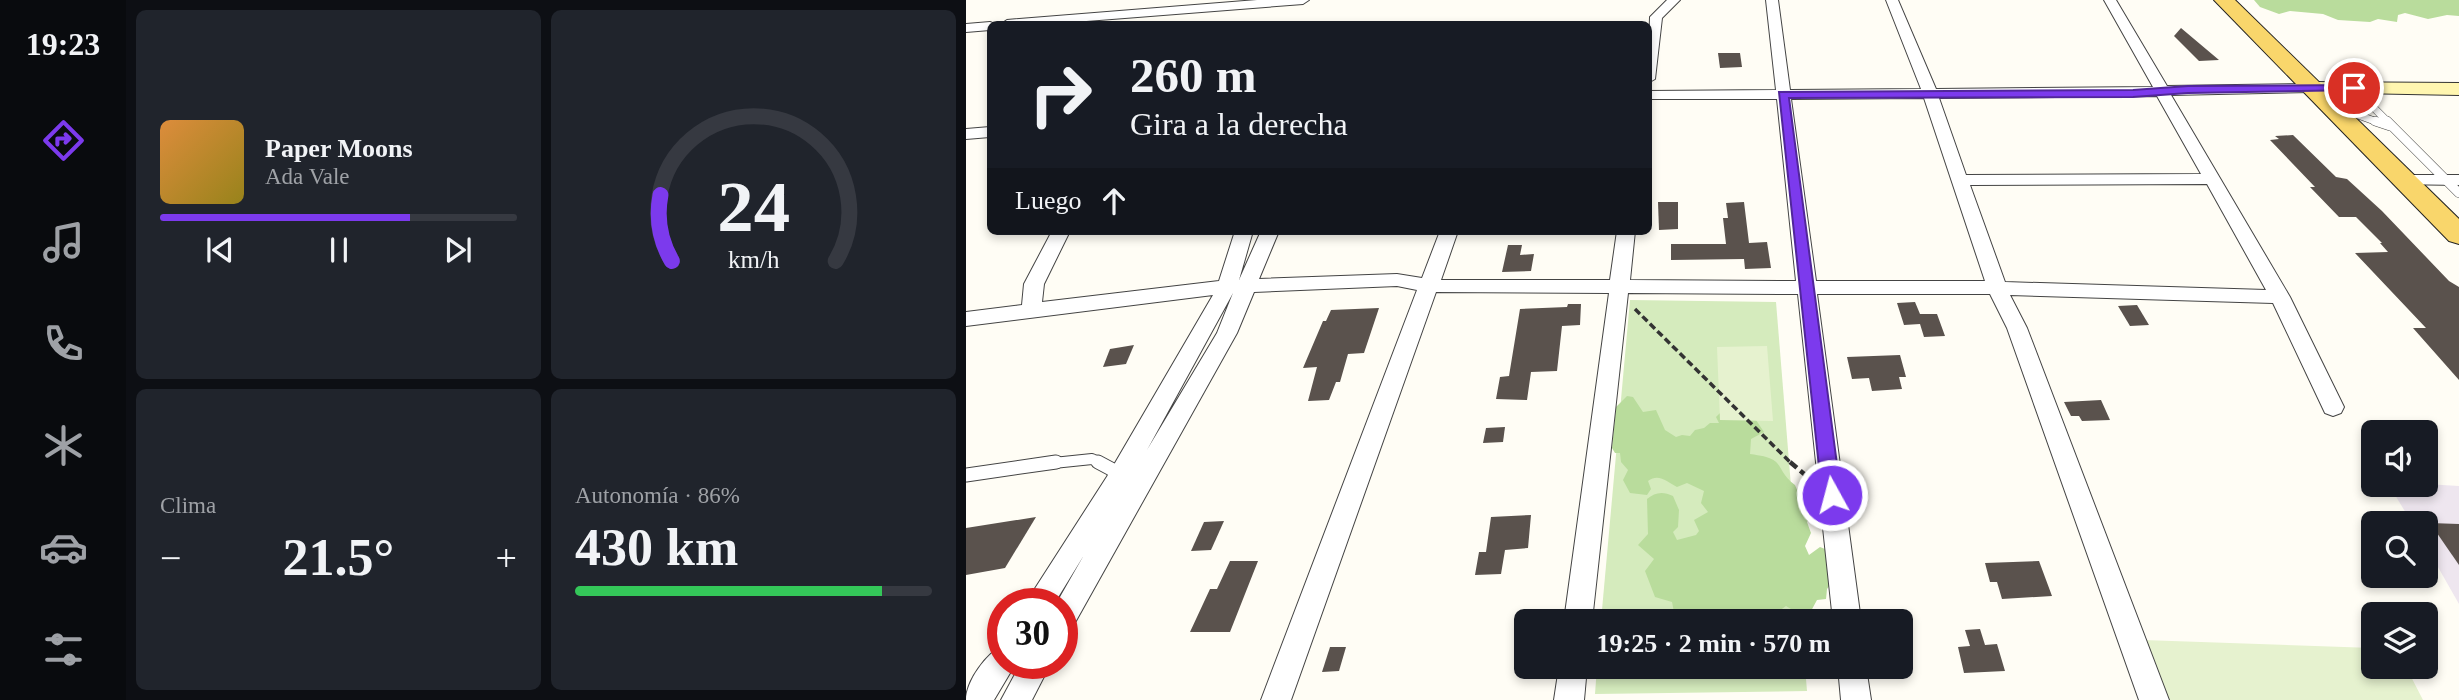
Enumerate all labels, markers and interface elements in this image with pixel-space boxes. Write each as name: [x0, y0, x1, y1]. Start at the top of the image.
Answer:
text: 19:23: [26, 26, 100, 62]
text: 260 m: [1130, 48, 1257, 103]
icon: right: [1015, 49, 1106, 140]
pin: [2324, 58, 2384, 118]
icon: arrive: [2335, 69, 2373, 107]
text: Gira a la derecha: [1130, 106, 1348, 142]
icon: directions: [39, 116, 88, 165]
text: Paper Moons: [265, 134, 413, 163]
text: Ada Vale: [265, 164, 350, 189]
text: 24: [717, 166, 790, 247]
icon: ahead: [1095, 182, 1133, 220]
text: Luego: [1015, 186, 1081, 215]
icon: music: [39, 218, 88, 267]
icon: previous: [201, 231, 239, 269]
icon: pause: [320, 231, 358, 269]
icon: next: [439, 231, 477, 269]
text: km/h: [728, 246, 780, 273]
icon: phone: [39, 319, 88, 368]
map controls: [2361, 420, 2438, 679]
button: sound: [2361, 420, 2438, 497]
icon: climate: [39, 421, 88, 470]
position arrow: [1795, 458, 1869, 532]
text: Autonomía · 86%: [575, 483, 740, 508]
text: Clima: [160, 493, 216, 518]
button: search: [2361, 511, 2438, 588]
text: 430 km: [575, 519, 738, 576]
icon: car: [39, 523, 88, 572]
text: 21.5°: [283, 529, 394, 586]
text: −: [160, 537, 181, 579]
text: +: [496, 537, 517, 579]
speed limit sign: 30: [987, 588, 1078, 679]
button: layers: [2361, 602, 2438, 679]
icon: filters: [39, 625, 88, 674]
text: 19:25 · 2 min · 570 m: [1597, 629, 1831, 658]

